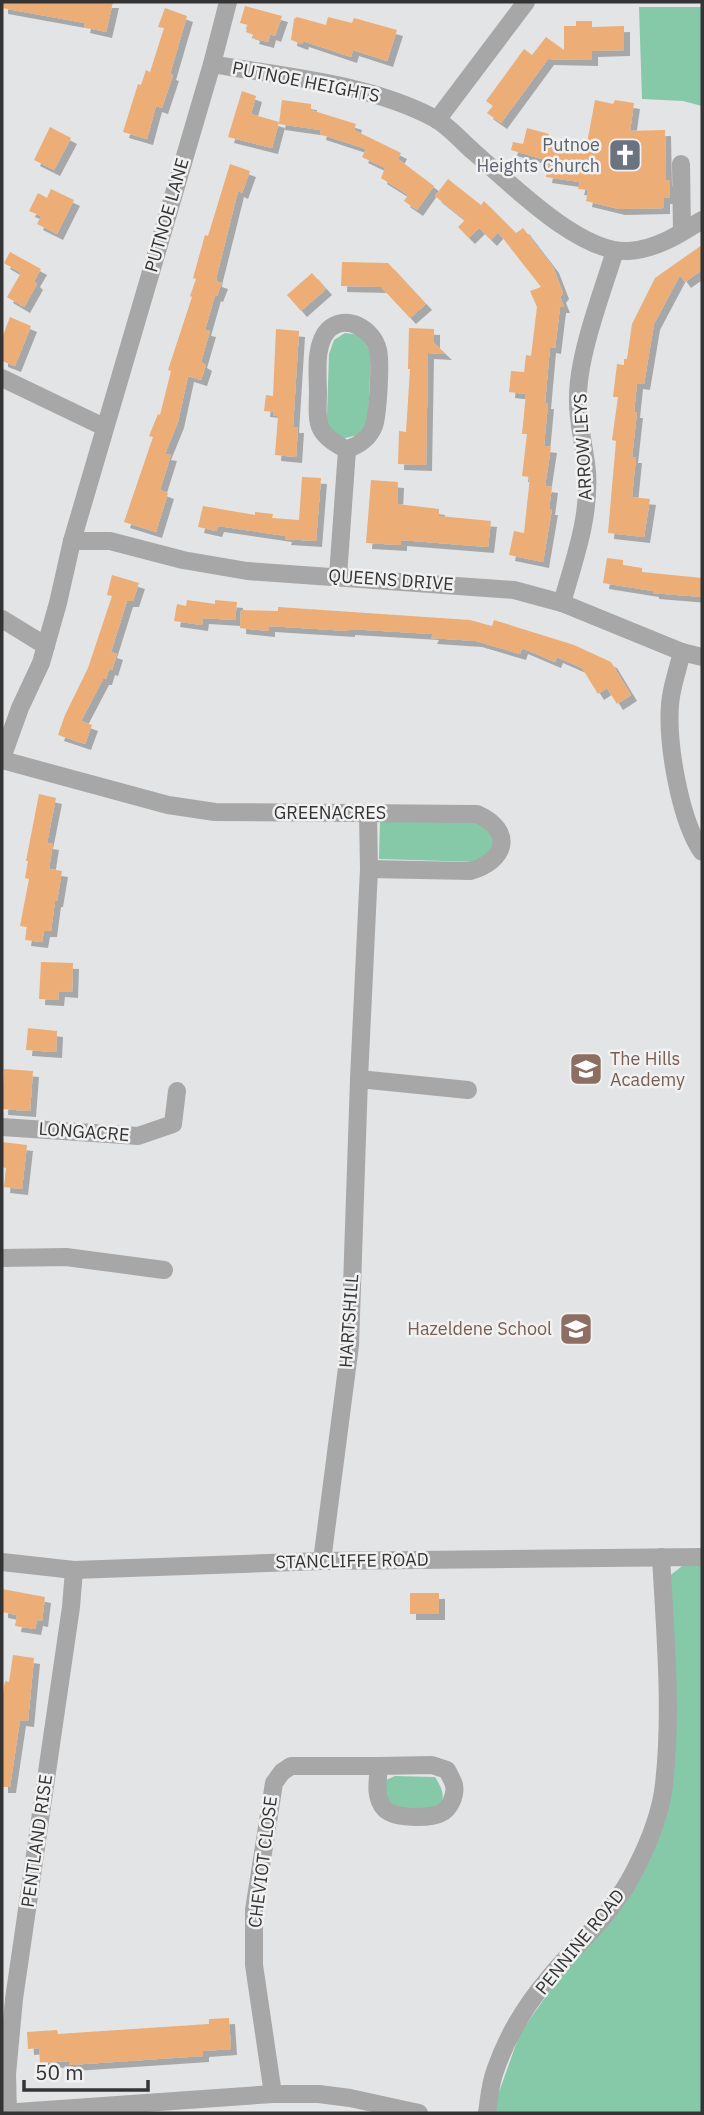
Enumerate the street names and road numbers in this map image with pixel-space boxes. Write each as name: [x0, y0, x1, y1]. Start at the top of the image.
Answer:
street label: PUTNOE HEIGHTS: [230, 56, 382, 107]
street label: PUTNOE LANE: [139, 155, 194, 275]
street label: ARROW LEYS: [568, 393, 597, 501]
street label: QUEENS DRIVE: [328, 564, 454, 595]
street label: GREENACRES: [274, 801, 386, 824]
street label: LONGACRE: [38, 1117, 130, 1146]
street label: HARTSHILL: [334, 1273, 363, 1369]
street label: STANCLIFFE ROAD: [275, 1548, 429, 1573]
street label: PENTLAND RISE: [16, 1773, 57, 1909]
street label: CHEVIOT CLOSE: [243, 1795, 282, 1929]
street label: PENNINE ROAD: [530, 1884, 629, 1999]

